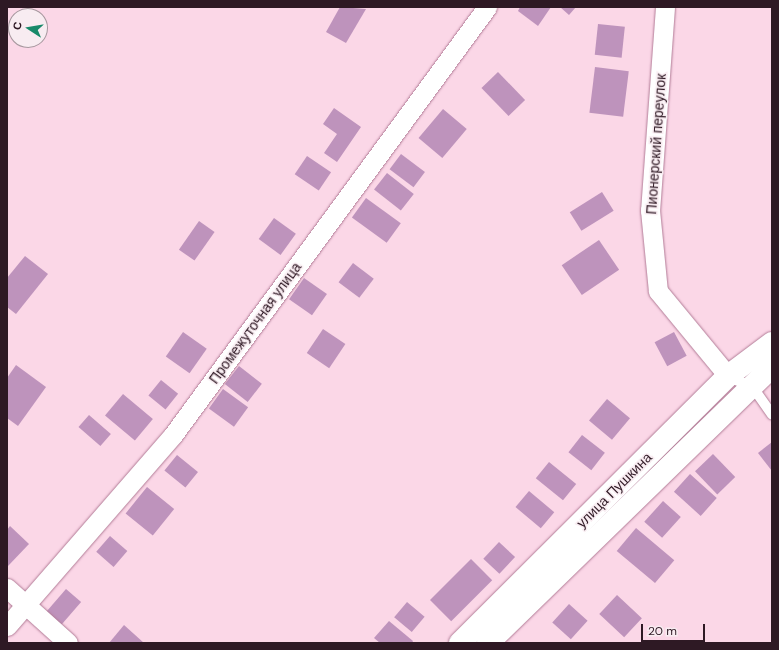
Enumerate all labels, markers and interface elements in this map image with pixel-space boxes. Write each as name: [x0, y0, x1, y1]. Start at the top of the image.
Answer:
north arrow: [8, 8, 48, 48]
text: С: [10, 20, 25, 31]
street label: Пионерский переулок: [643, 73, 669, 215]
street label: Промежуточная улица: [205, 259, 305, 387]
street label: улица Пушкина: [573, 449, 655, 531]
scale bar: [643, 616, 707, 642]
text: 20 m: [648, 623, 677, 639]

